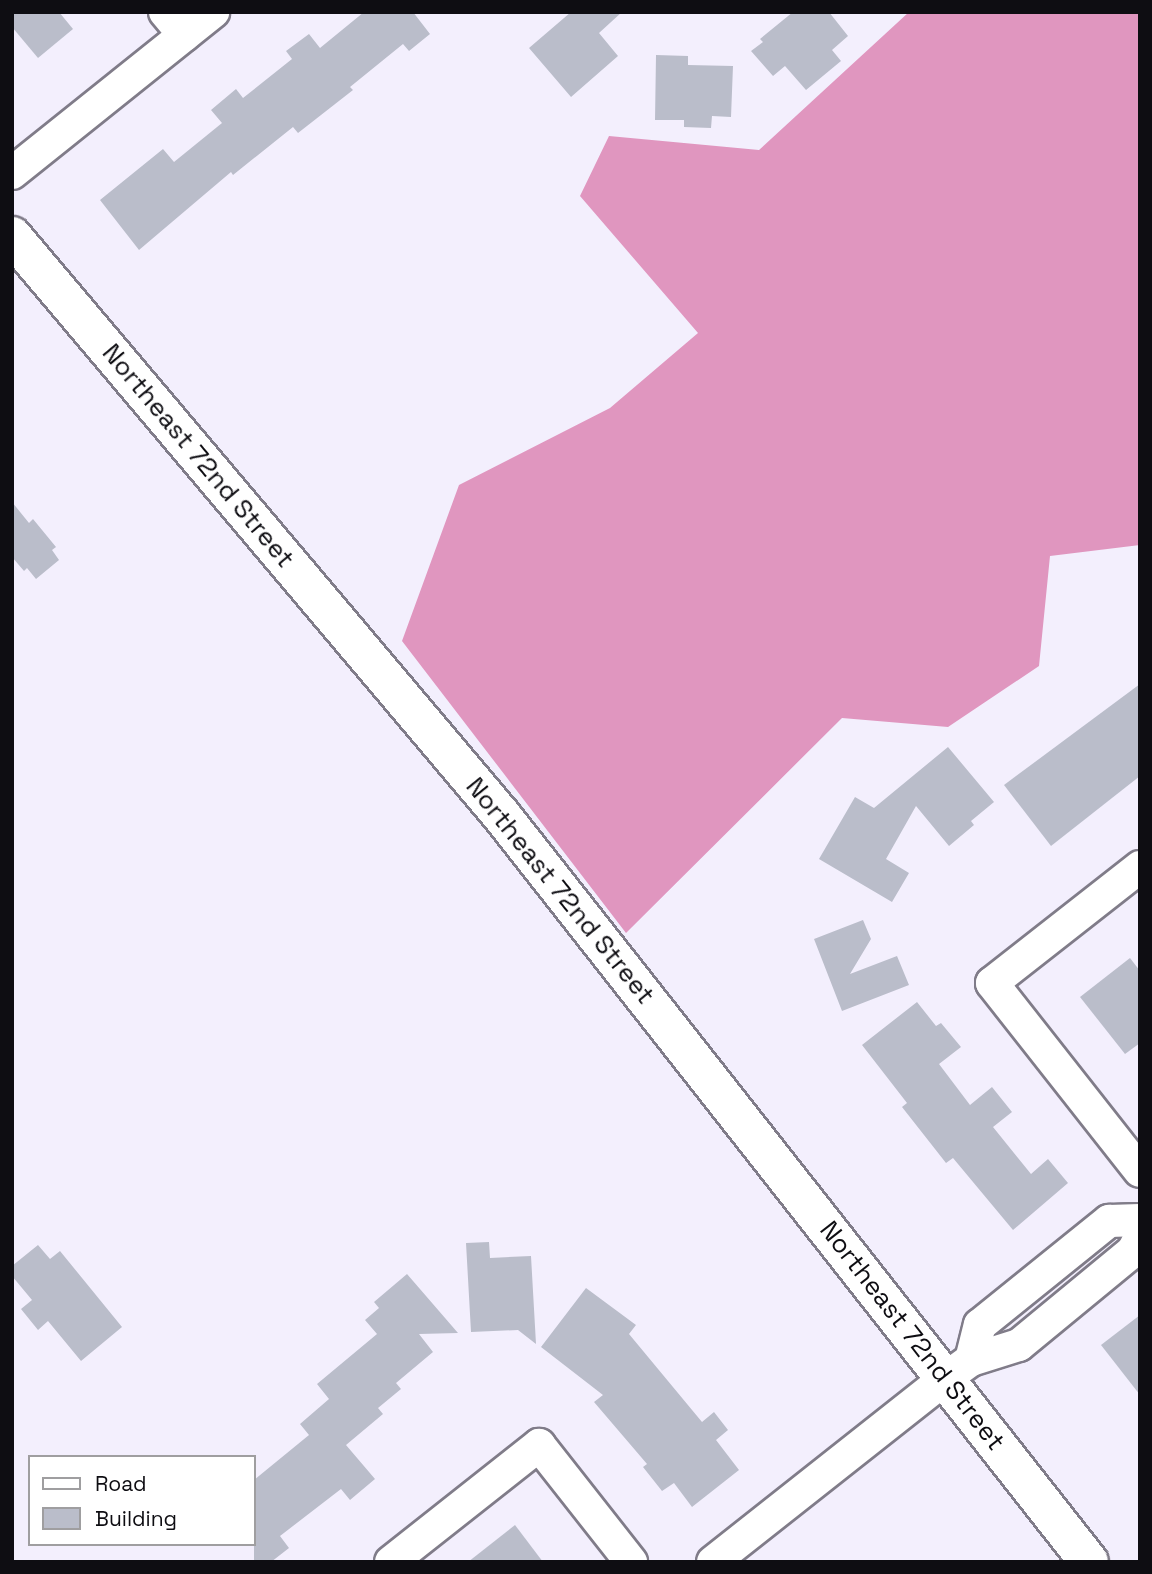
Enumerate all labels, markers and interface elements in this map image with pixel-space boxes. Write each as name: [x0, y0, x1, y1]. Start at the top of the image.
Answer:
street label: Northeast 72nd Street: [95, 338, 301, 574]
street label: Northeast 72nd Street: [459, 772, 661, 1010]
street label: Northeast 72nd Street: [813, 1215, 1011, 1457]
legend: [28, 1455, 256, 1546]
text: Road: [95, 1470, 147, 1497]
text: Building: [95, 1505, 177, 1532]

